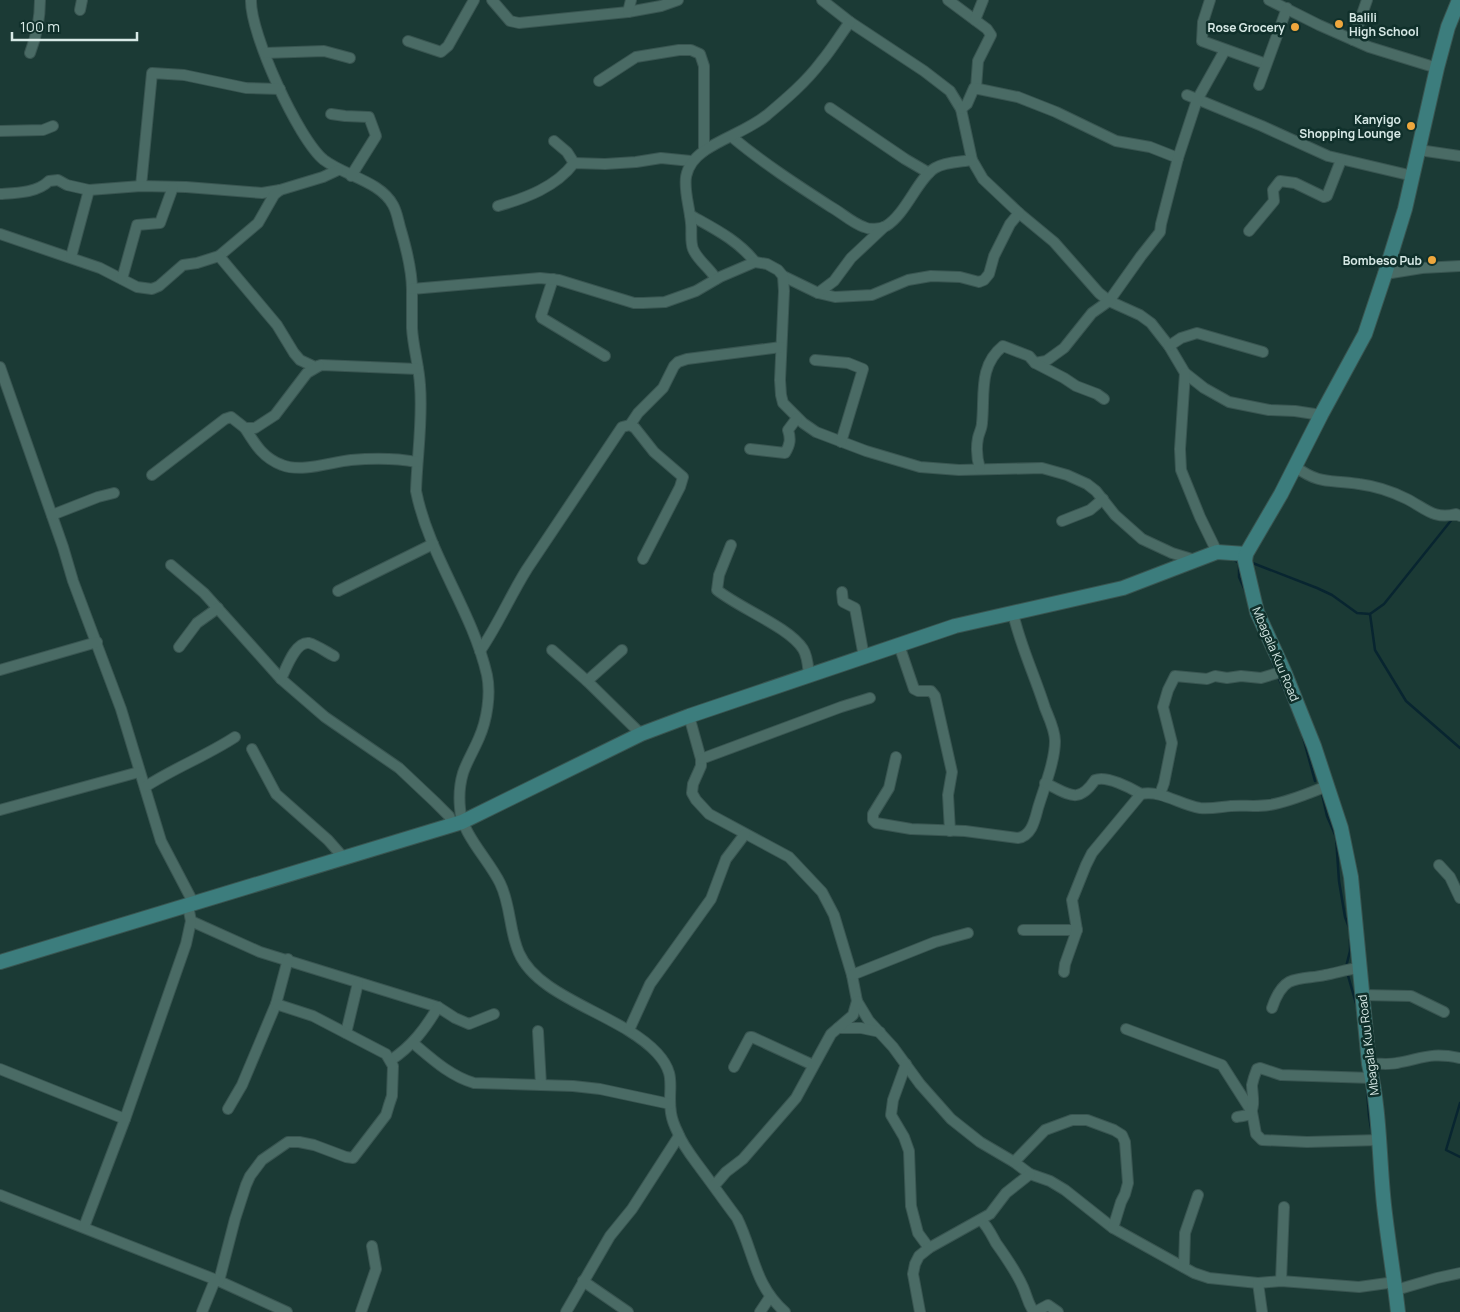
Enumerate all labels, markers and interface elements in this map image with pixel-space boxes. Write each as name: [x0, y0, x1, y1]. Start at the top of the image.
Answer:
place label: Balili High School: [1349, 9, 1419, 40]
scale bar: [12, 10, 138, 42]
text: 100 m: [20, 16, 60, 37]
marker: Balili High School: [1333, 18, 1345, 30]
place label: Rose Grocery: [1208, 19, 1285, 36]
marker: Rose Grocery: [1289, 21, 1301, 33]
place label: Kanyigo Shopping Lounge: [1299, 111, 1401, 142]
marker: Kanyigo Shopping Lounge: [1405, 120, 1417, 132]
place label: Bombeso Pub: [1343, 252, 1422, 269]
marker: Bombeso Pub: [1426, 254, 1438, 266]
street label: Mbagala Kuu Road: [1248, 604, 1304, 704]
street label: Mbagala Kuu Road: [1353, 994, 1383, 1096]

